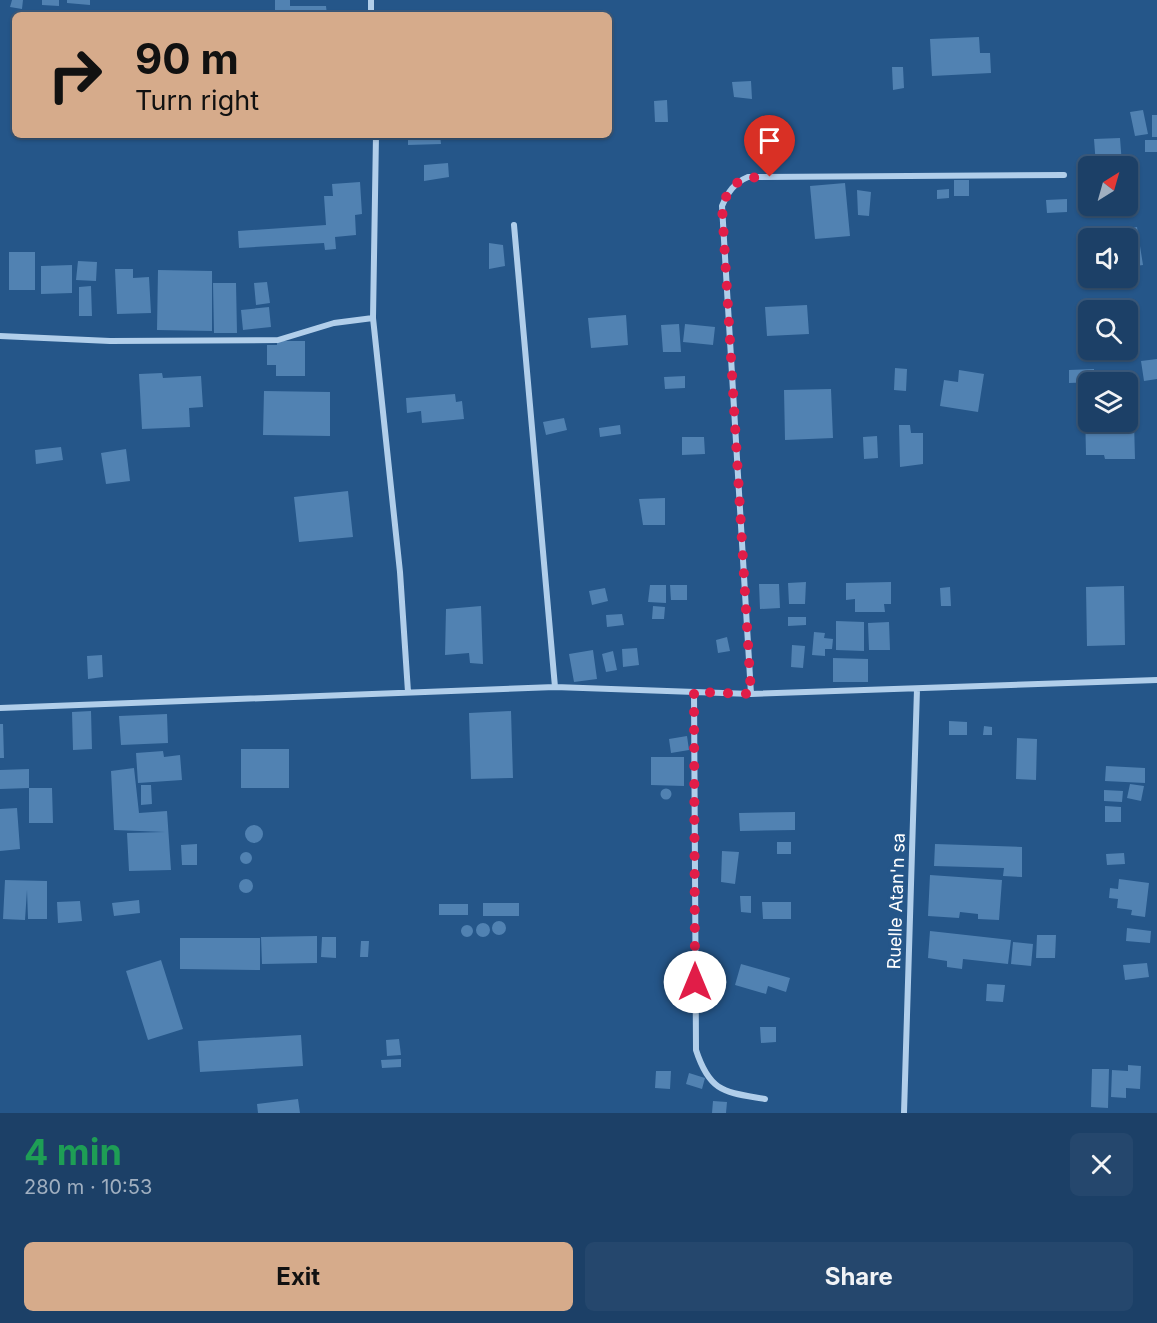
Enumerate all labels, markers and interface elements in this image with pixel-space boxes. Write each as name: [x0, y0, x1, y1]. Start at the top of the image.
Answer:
text: 90 m: [135, 33, 239, 84]
icon: right: [36, 36, 114, 114]
text: Turn right: [135, 84, 259, 117]
pin: [744, 115, 795, 177]
icon: arrive: [753, 124, 786, 157]
north arrow: [1078, 156, 1138, 216]
map controls: [1078, 156, 1138, 432]
button: sound: [1078, 228, 1138, 288]
button: search: [1078, 300, 1138, 360]
button: layers: [1078, 372, 1138, 432]
street label: Ruelle Atan'n sa: [883, 832, 909, 970]
position arrow: [663, 950, 727, 1014]
text: 4 min: [24, 1130, 122, 1174]
button: close: [1070, 1133, 1133, 1196]
text: 280 m · 10:53: [24, 1175, 152, 1199]
button: Exit: [24, 1242, 573, 1311]
button: Share: [585, 1242, 1133, 1311]

